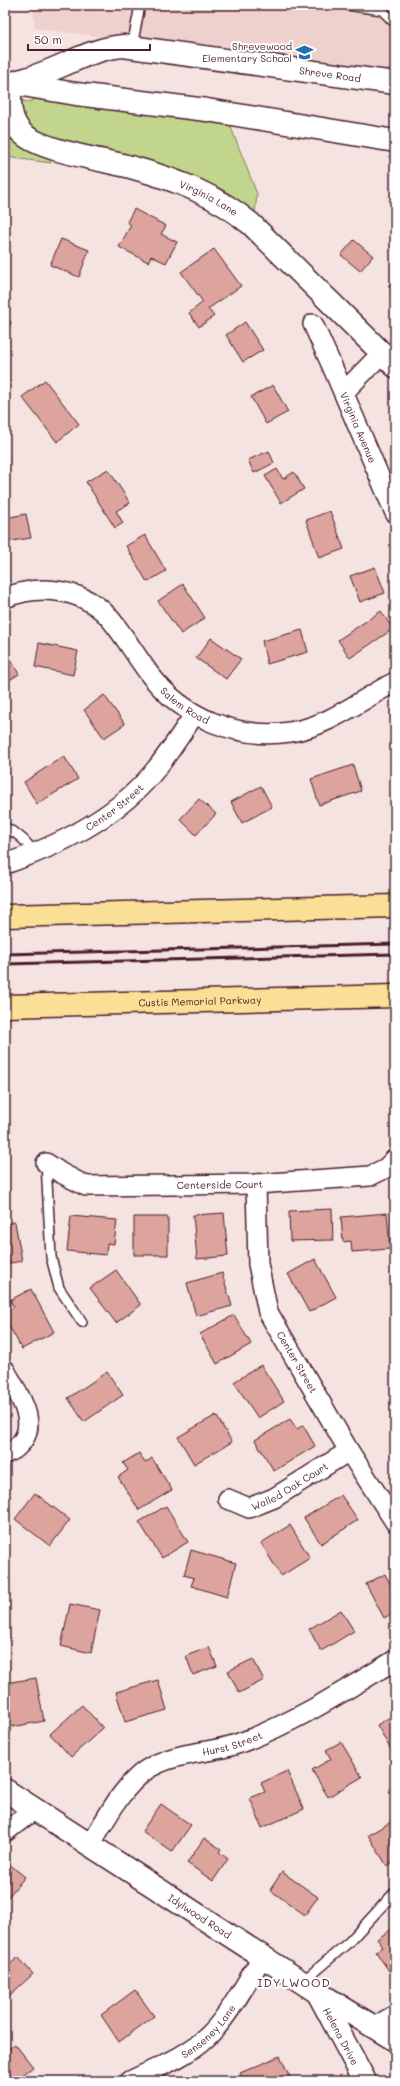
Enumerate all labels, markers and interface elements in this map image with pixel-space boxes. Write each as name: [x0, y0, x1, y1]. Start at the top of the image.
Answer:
scale bar: [28, 26, 150, 52]
text: 50 m: [34, 31, 62, 47]
place label: Shrevewood Elementary School: [202, 39, 292, 65]
school or university icon: Shrevewood Elementary School: [295, 42, 315, 62]
street label: Shreve Road: [298, 63, 362, 85]
street label: Virginia Lane: [177, 177, 241, 219]
street label: Virginia Avenue: [337, 390, 380, 465]
street label: Salem Road: [157, 684, 212, 727]
street label: Center Street: [83, 781, 146, 834]
street label: Custis Memorial Parkway: [138, 992, 262, 1010]
street label: Centerside Court: [177, 1177, 263, 1192]
street label: Center Street: [274, 1328, 321, 1396]
street label: Walled Oak Court: [249, 1459, 331, 1513]
street label: Hurst Street: [201, 1728, 264, 1759]
street label: Idylwood Road: [165, 1890, 234, 1942]
district label: IDYLWOOD: [257, 1974, 331, 1990]
street label: Senseney Lane: [178, 2002, 238, 2061]
street label: Helena Drive: [320, 2005, 362, 2068]

